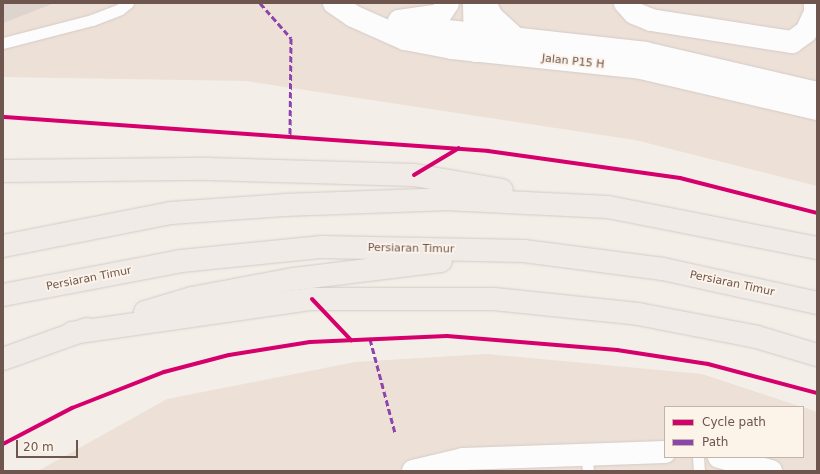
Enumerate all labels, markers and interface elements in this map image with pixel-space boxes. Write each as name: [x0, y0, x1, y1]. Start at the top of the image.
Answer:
street label: Jalan P15 H: [541, 52, 605, 72]
street label: Persiaran Timur: [368, 242, 454, 256]
street label: Persiaran Timur: [45, 264, 133, 294]
street label: Persiaran Timur: [688, 269, 776, 299]
legend: [664, 406, 804, 458]
text: Cycle path: [702, 415, 766, 429]
scale bar: [18, 432, 80, 458]
text: Path: [702, 435, 728, 449]
text: 20 m: [23, 440, 54, 454]

